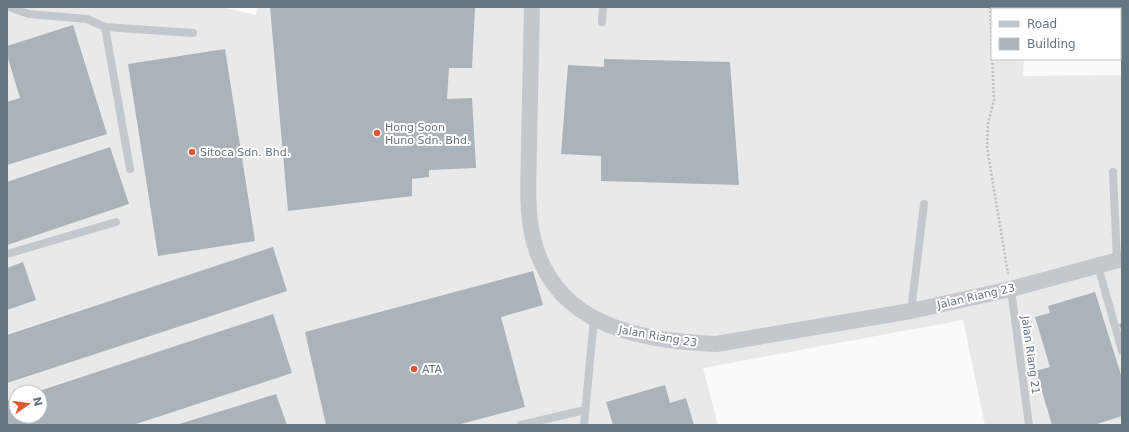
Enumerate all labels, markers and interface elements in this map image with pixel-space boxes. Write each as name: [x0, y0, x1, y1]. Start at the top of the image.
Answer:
legend: [991, 8, 1121, 60]
text: Road: [1027, 17, 1057, 31]
text: Building: [1027, 37, 1076, 51]
place label: Hong Soon Huno Sdn. Bhd.: [385, 121, 470, 147]
marker: Hong Soon Huno Sdn. Bhd.: [372, 128, 382, 138]
place label: Sitoca Sdn. Bhd.: [200, 146, 290, 159]
marker: Sitoca Sdn. Bhd.: [187, 147, 197, 157]
street label: Jalan Riang 23: [935, 281, 1016, 312]
street label: Jalan Riang 21: [1018, 314, 1042, 395]
street label: Jalan Riang 23: [617, 323, 698, 350]
place label: ATA: [422, 363, 443, 376]
marker: ATA: [409, 364, 419, 374]
north arrow: [8, 384, 48, 424]
text: N: [30, 396, 45, 408]

